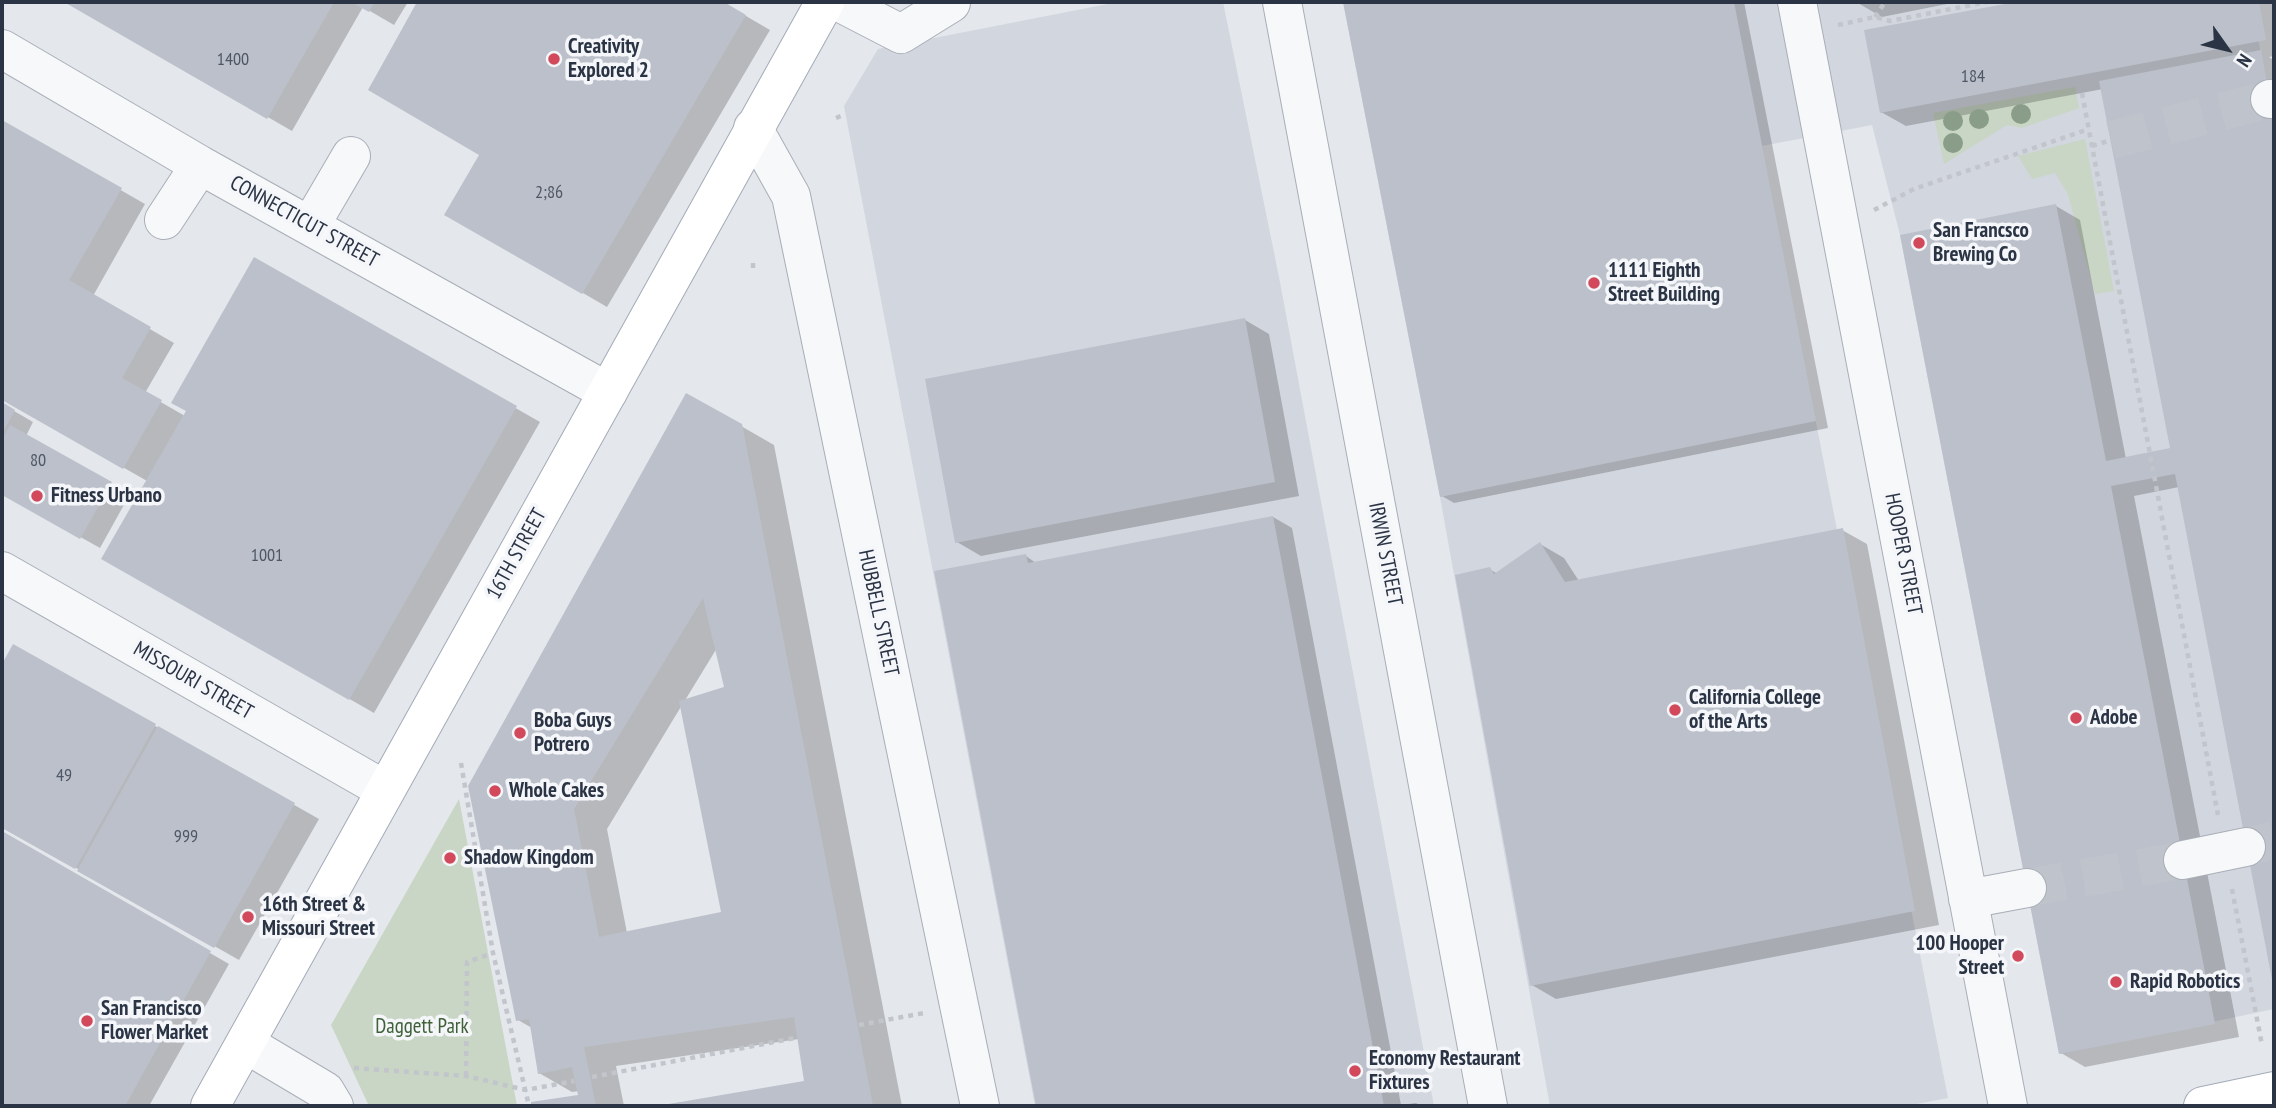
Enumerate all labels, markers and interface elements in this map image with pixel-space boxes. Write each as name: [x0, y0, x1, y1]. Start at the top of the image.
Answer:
north arrow: [2192, 14, 2262, 84]
place label: Creativity Explored 2: [568, 34, 649, 84]
house number: 1400: [217, 49, 249, 71]
text: N: [2232, 50, 2257, 72]
marker: Creativity Explored 2: [546, 51, 562, 67]
house number: 184: [1961, 66, 1985, 88]
street label: CONNECTICUT STREET: [225, 171, 383, 273]
house number: 2;86: [535, 182, 563, 204]
place label: San Francsco Brewing Co: [1933, 218, 2029, 268]
marker: San Francsco Brewing Co: [1911, 235, 1927, 251]
place label: 1111 Eighth Street Building: [1608, 258, 1720, 308]
marker: 1111 Eighth Street Building: [1586, 275, 1602, 291]
house number: 80: [30, 450, 46, 472]
place label: Fitness Urbano: [51, 483, 162, 509]
marker: Fitness Urbano: [29, 488, 45, 504]
street label: HOOPER STREET: [1879, 491, 1927, 617]
street label: IRWIN STREET: [1363, 500, 1407, 608]
street label: 16TH STREET: [482, 504, 552, 604]
house number: 1001: [251, 545, 283, 567]
street label: HUBBELL STREET: [852, 547, 904, 679]
street label: MISSOURI STREET: [129, 637, 257, 725]
place label: California College of the Arts: [1689, 685, 1821, 735]
marker: California College of the Arts: [1667, 702, 1683, 718]
place label: Adobe: [2090, 705, 2138, 731]
place label: Boba Guys Potrero: [534, 708, 612, 758]
marker: Adobe: [2068, 710, 2084, 726]
marker: Boba Guys Potrero: [512, 725, 528, 741]
house number: 49: [56, 765, 72, 787]
place label: Whole Cakes: [509, 778, 604, 804]
marker: Whole Cakes: [487, 783, 503, 799]
house number: 999: [174, 826, 198, 848]
place label: Shadow Kingdom: [464, 845, 594, 871]
marker: Shadow Kingdom: [442, 850, 458, 866]
place label: 16th Street & Missouri Street: [262, 892, 375, 942]
marker: 16th Street & Missouri Street: [240, 909, 256, 925]
place label: 100 Hooper Street: [1915, 931, 2004, 981]
marker: 100 Hooper Street: [2010, 948, 2026, 964]
place label: Rapid Robotics: [2130, 969, 2240, 995]
marker: Rapid Robotics: [2108, 974, 2124, 990]
place label: San Francisco Flower Market: [101, 996, 208, 1046]
marker: San Francisco Flower Market: [79, 1013, 95, 1029]
park label: Daggett Park: [375, 1014, 469, 1040]
place label: Economy Restaurant Fixtures: [1369, 1046, 1520, 1096]
marker: Economy Restaurant Fixtures: [1347, 1063, 1363, 1079]

